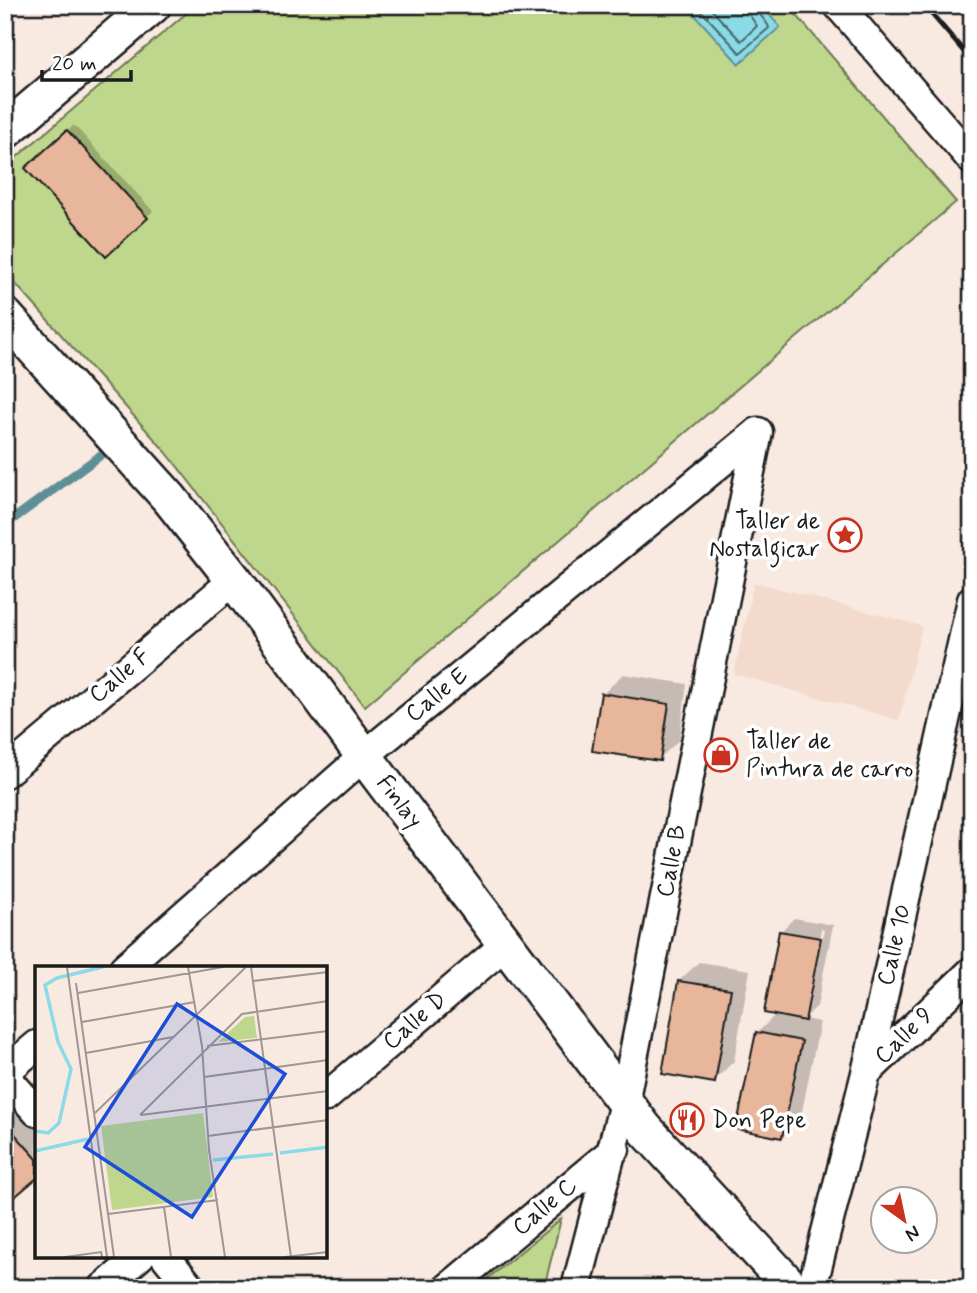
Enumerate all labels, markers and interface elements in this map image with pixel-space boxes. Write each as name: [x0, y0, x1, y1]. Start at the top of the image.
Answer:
scale bar: [42, 38, 131, 82]
text: 20 m: [52, 50, 97, 78]
place label: Taller de Nostalgicar: [709, 506, 820, 568]
place icon: Taller de Nostalgicar: [826, 516, 864, 554]
street label: Calle F: [83, 641, 157, 711]
street label: Calle E: [399, 660, 475, 730]
place label: Taller de Pintura de carro: [746, 726, 914, 785]
shop icon: Taller de Pintura de carro: [702, 736, 740, 774]
street label: Finlay: [369, 769, 429, 835]
street label: Calle B: [650, 822, 694, 900]
street label: Calle 10: [871, 901, 919, 989]
inset map: [35, 966, 327, 1258]
street label: Calle D: [377, 985, 453, 1057]
street label: Calle 9: [868, 1001, 940, 1071]
restaurant icon: Don Pepe: [668, 1101, 706, 1139]
place label: Don Pepe: [712, 1105, 806, 1136]
street label: Calle C: [506, 1171, 584, 1243]
north arrow: [869, 1184, 939, 1254]
text: N: [900, 1219, 925, 1247]

